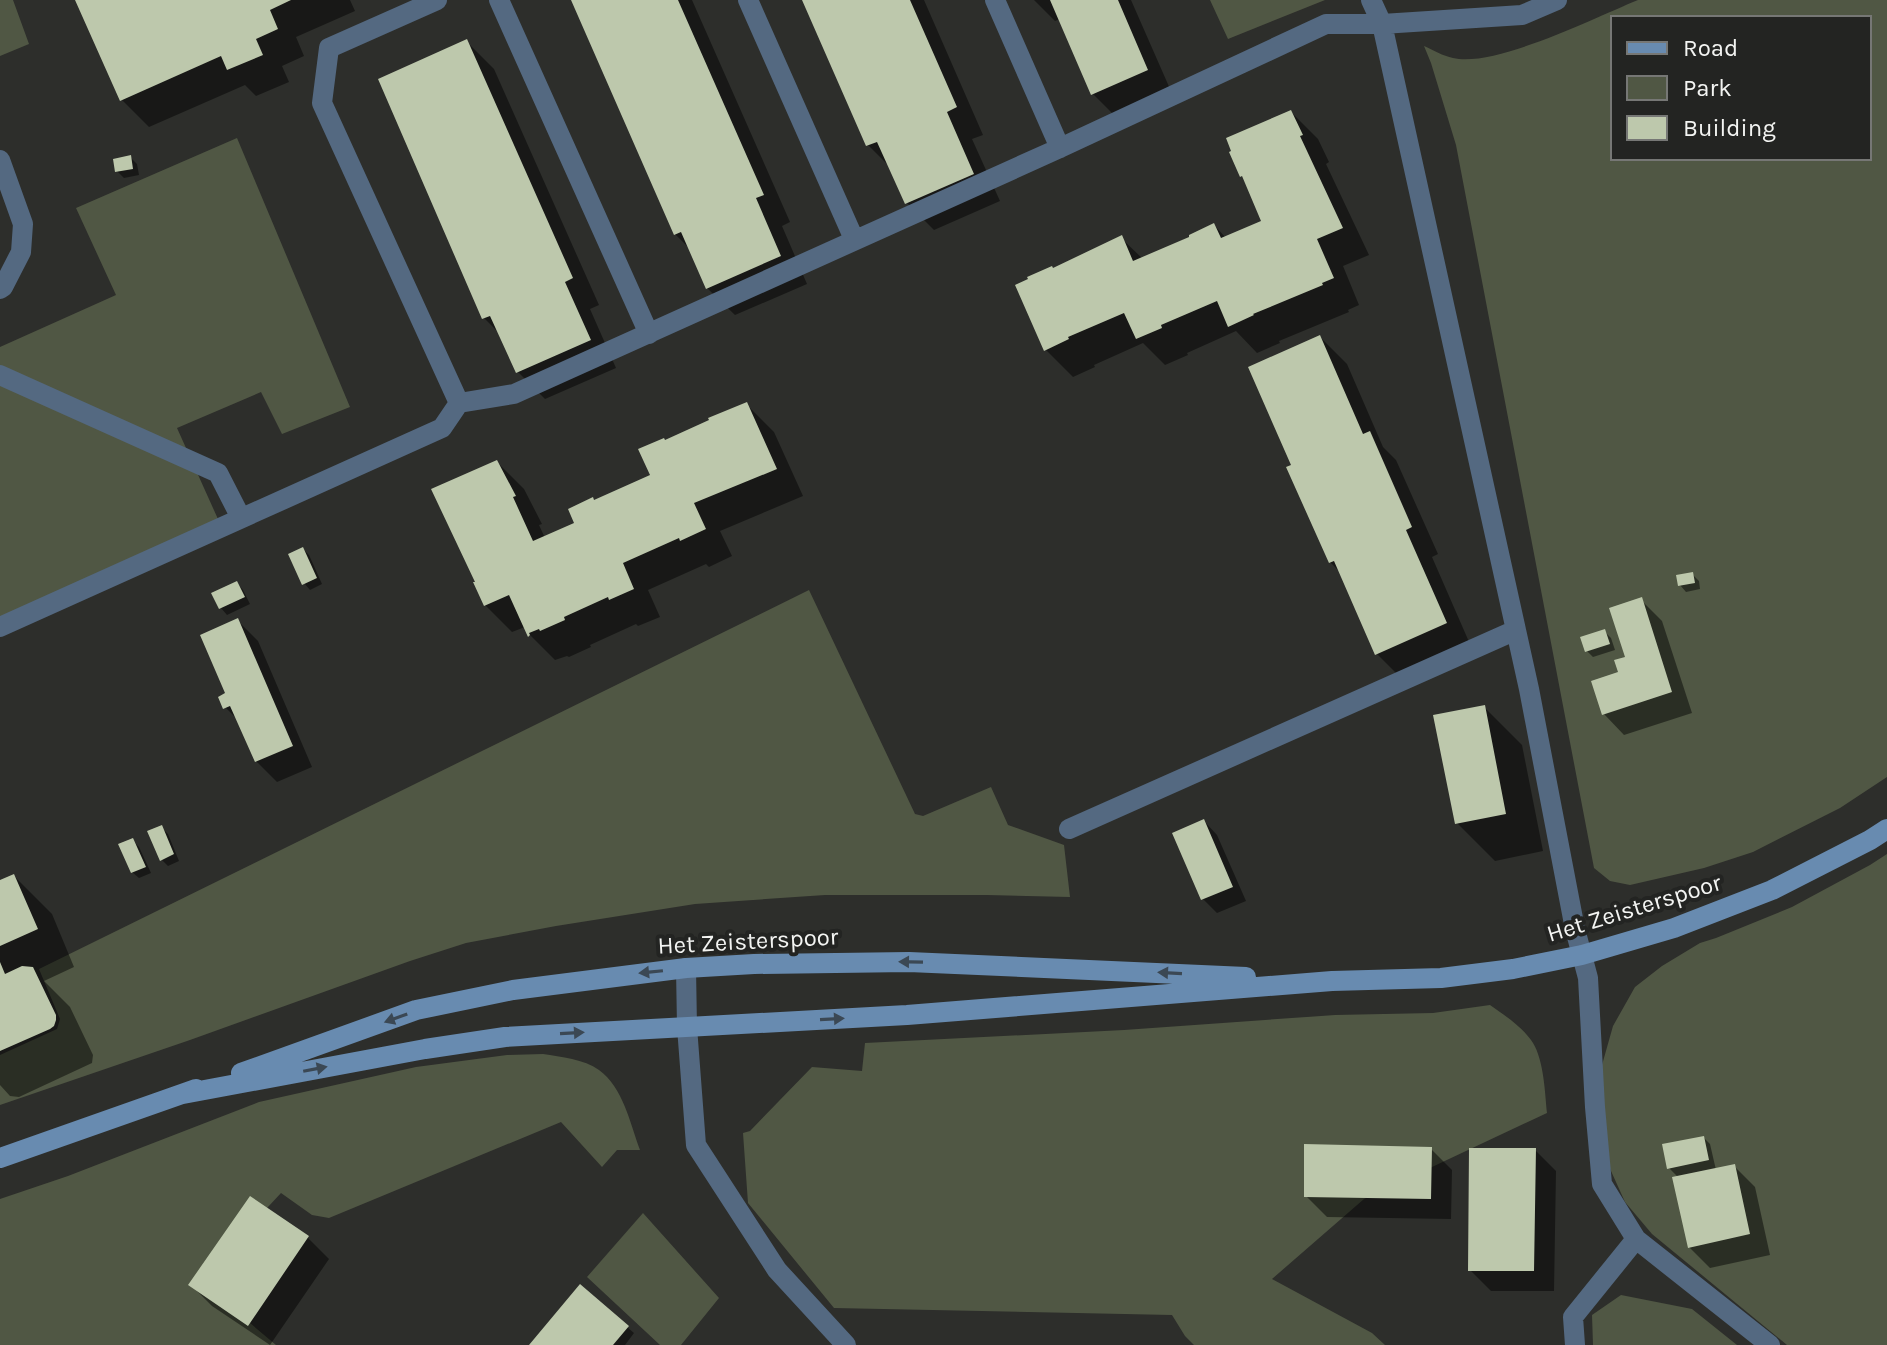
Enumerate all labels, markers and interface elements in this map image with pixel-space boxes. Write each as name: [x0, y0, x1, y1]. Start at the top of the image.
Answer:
legend: [1611, 16, 1871, 160]
text: Road: [1683, 34, 1738, 62]
text: Park: [1683, 74, 1732, 102]
text: Building: [1683, 114, 1776, 142]
street label: Het Zeisterspoor: [1543, 868, 1725, 948]
street label: Het Zeisterspoor: [657, 922, 839, 960]
one-way arrow: [898, 956, 923, 969]
one-way arrow: [638, 965, 663, 978]
one-way arrow: [1157, 967, 1182, 980]
one-way arrow: [383, 1012, 407, 1024]
one-way arrow: [820, 1012, 845, 1025]
one-way arrow: [560, 1027, 585, 1040]
one-way arrow: [303, 1063, 328, 1075]

